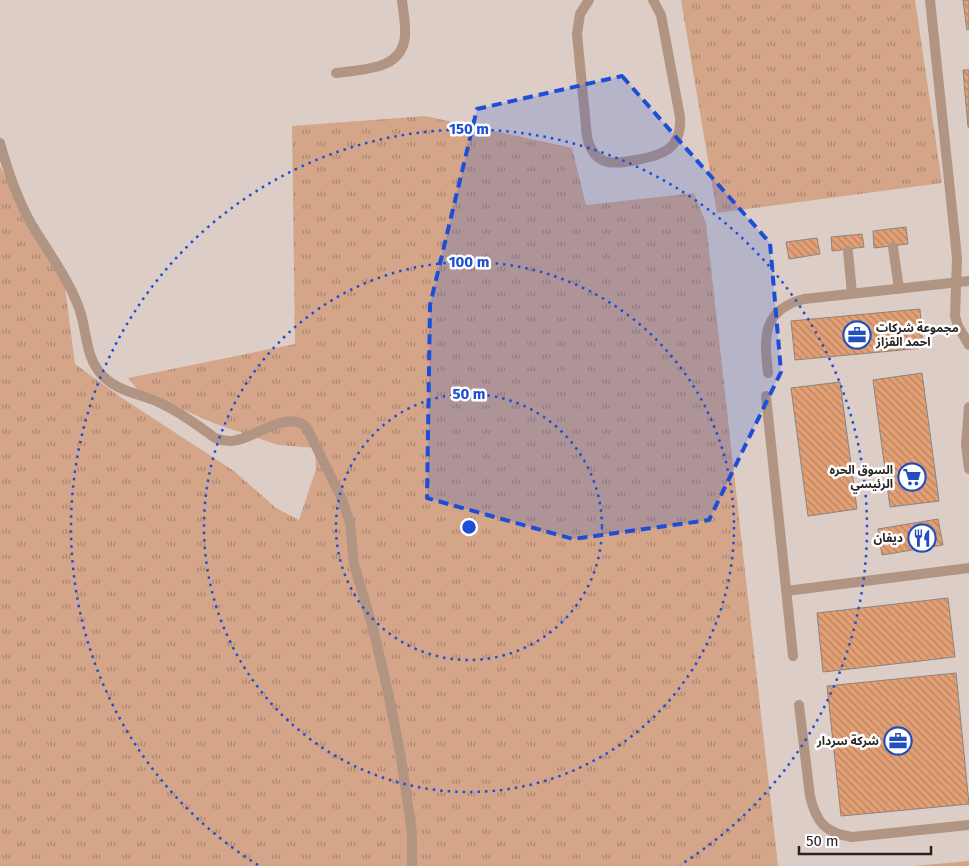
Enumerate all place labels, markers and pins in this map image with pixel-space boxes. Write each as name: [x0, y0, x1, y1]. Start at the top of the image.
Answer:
office icon: مجموعة شركات احمد القزاز: [842, 320, 872, 350]
place label: مجموعة شركات احمد القزاز: [875, 321, 959, 349]
supermarket icon: السوق الحره الرئيسي: [897, 462, 927, 492]
place label: السوق الحره الرئيسي: [830, 463, 893, 494]
centre of rings: [460, 518, 478, 536]
restaurant icon: ديفان: [907, 523, 937, 553]
place label: ديفان: [873, 531, 903, 545]
office icon: شركة سردار: [883, 726, 913, 756]
place label: شركة سردار: [816, 734, 879, 748]

